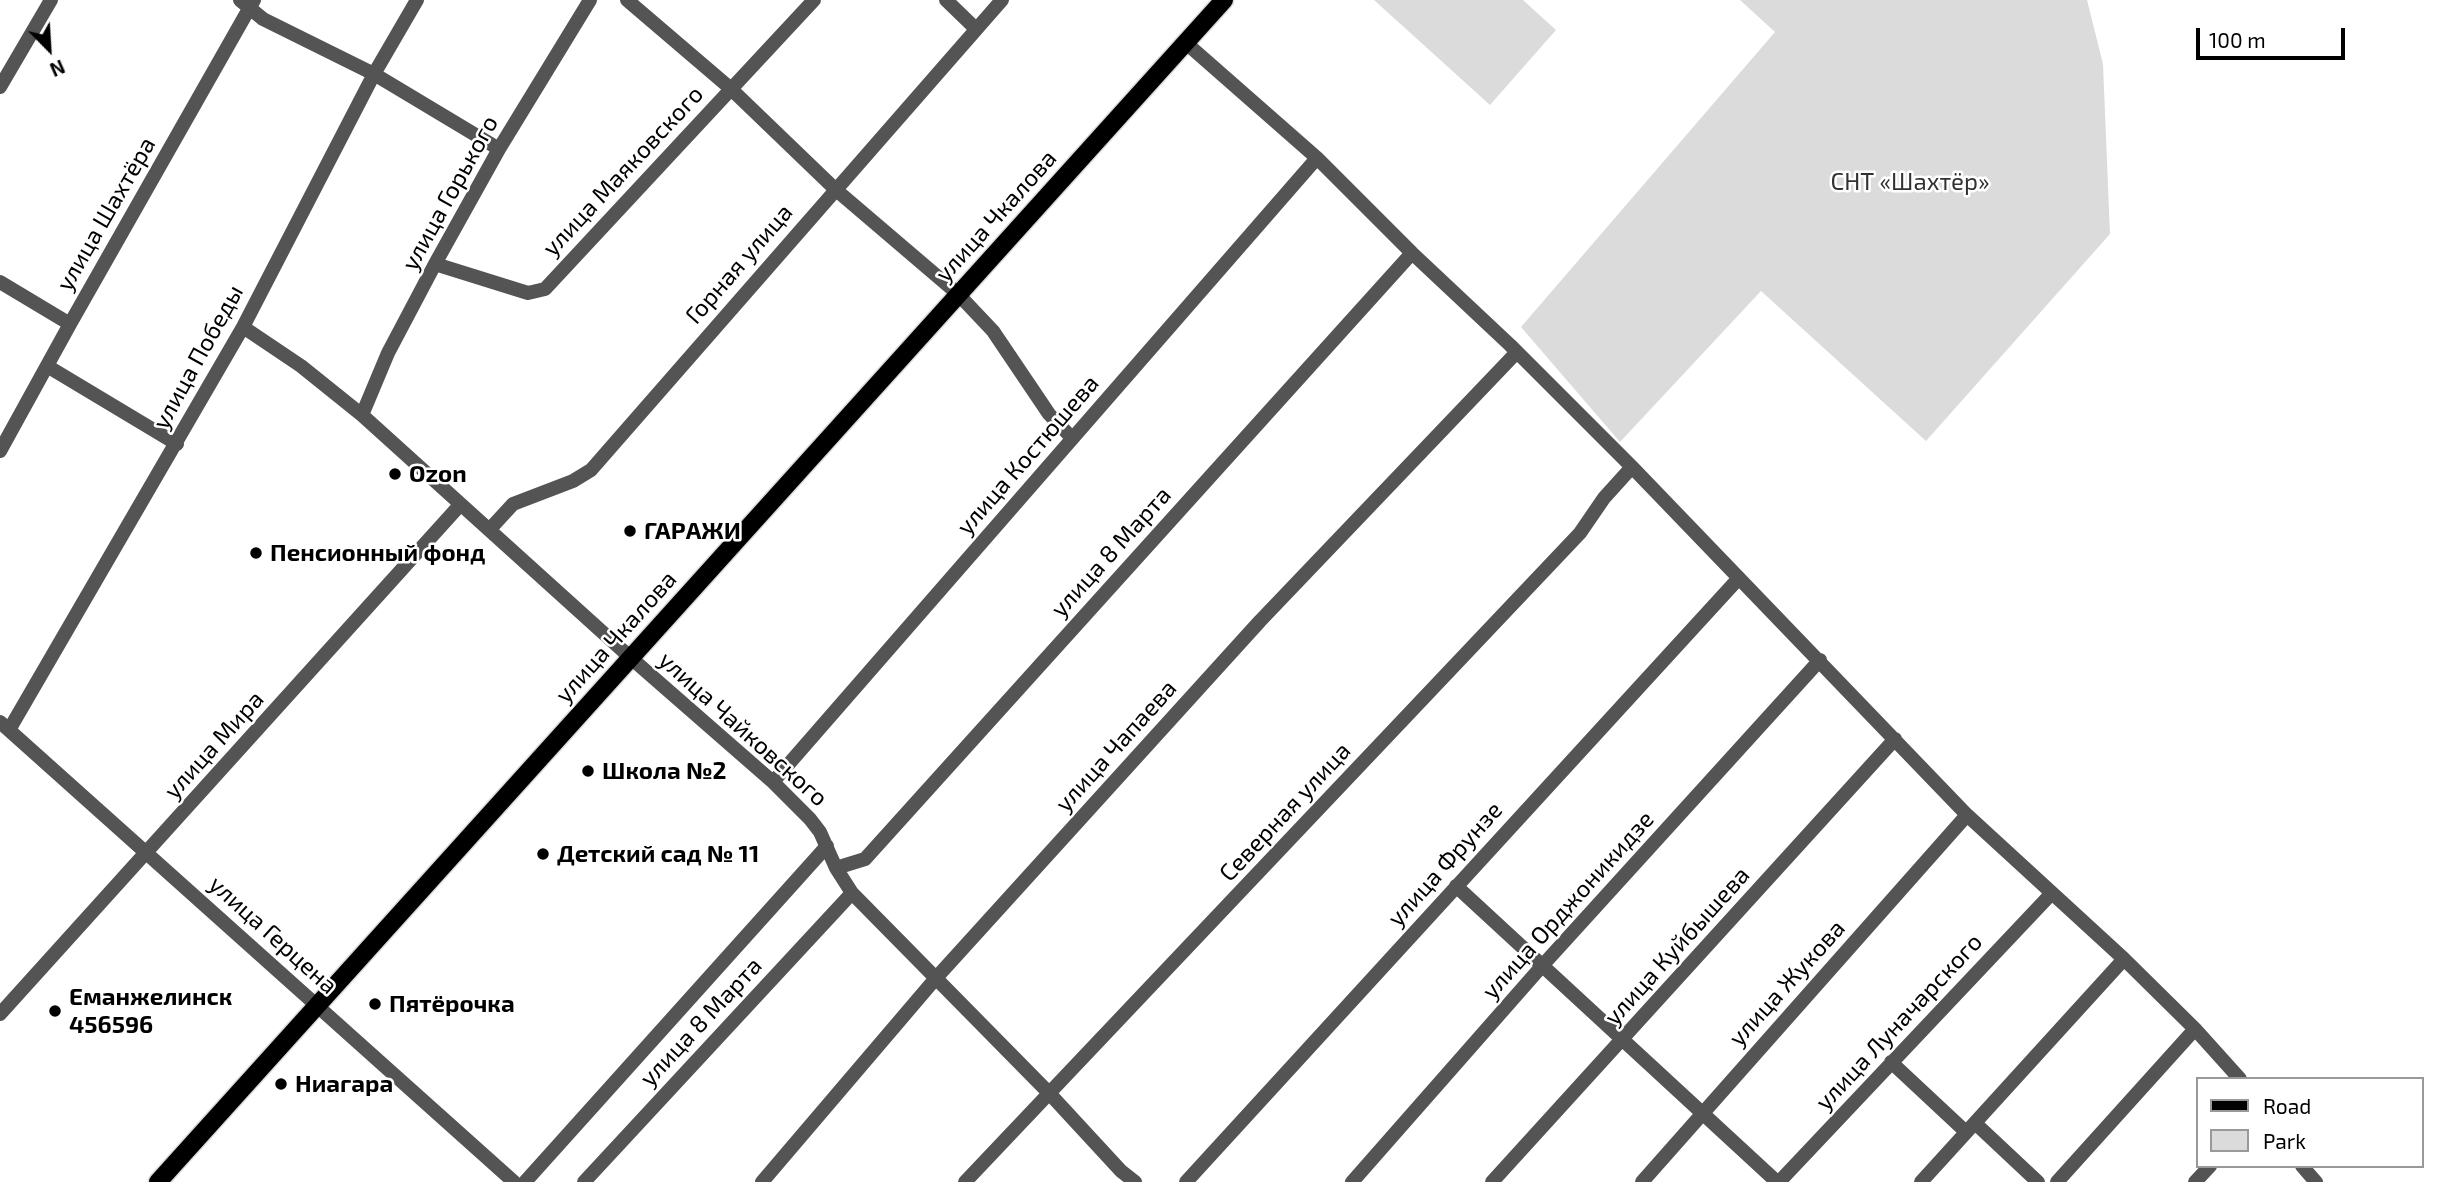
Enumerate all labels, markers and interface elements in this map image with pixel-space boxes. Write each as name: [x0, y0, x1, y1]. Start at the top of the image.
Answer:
north arrow: [14, 14, 84, 84]
scale bar: [2200, 14, 2349, 58]
text: 100 m: [2209, 27, 2266, 52]
text: N: [47, 55, 69, 82]
street label: улица Маяковского: [537, 80, 709, 262]
street label: улица Горького: [396, 111, 504, 275]
street label: улица Шахтёра: [50, 132, 162, 296]
street label: улица Чкалова: [929, 144, 1063, 288]
park label: СНТ «Шахтёр»: [1830, 168, 1990, 196]
street label: Горная улица: [679, 198, 799, 330]
street label: улица Победы: [147, 280, 249, 434]
street label: улица Костюшева: [951, 369, 1105, 541]
place label: Ozon: [409, 460, 467, 488]
marker: Ozon: [387, 466, 403, 482]
street label: улица 8 Марта: [1045, 481, 1177, 623]
place label: ГАРАЖИ: [644, 517, 741, 545]
marker: ГАРАЖИ: [622, 523, 638, 539]
place label: Пенсионный фонд: [270, 539, 485, 567]
marker: Пенсионный фонд: [248, 545, 264, 561]
street label: улица Чкалова: [549, 565, 683, 709]
street label: улица Чайковского: [653, 646, 833, 812]
street label: улица Чапаева: [1049, 674, 1183, 818]
street label: улица Мира: [158, 685, 270, 805]
street label: Северная улица: [1213, 737, 1357, 887]
place label: Школа №2: [602, 757, 727, 785]
marker: Школа №2: [580, 763, 596, 779]
street label: улица Фрунзе: [1382, 796, 1508, 932]
street label: улица Орджоникидзе: [1476, 805, 1660, 1005]
place label: Детский сад № 11: [557, 840, 759, 868]
marker: Детский сад № 11: [535, 846, 551, 862]
street label: улица Куйбышева: [1598, 861, 1756, 1031]
street label: улица Герцена: [203, 870, 343, 1000]
street label: улица Жукова: [1723, 914, 1851, 1052]
street label: улица Луначарского: [1810, 928, 1988, 1116]
street label: улица 8 Марта: [634, 952, 768, 1092]
place label: Еманжелинск 456596: [69, 983, 232, 1039]
place label: Пятёрочка: [389, 990, 515, 1018]
marker: Пятёрочка: [367, 996, 383, 1012]
marker: Еманжелинск 456596: [47, 1003, 63, 1019]
place label: Ниагара: [295, 1070, 393, 1098]
marker: Ниагара: [273, 1076, 289, 1092]
legend: [2196, 1077, 2424, 1168]
text: Road: [2263, 1093, 2311, 1118]
text: Park: [2263, 1128, 2306, 1153]

